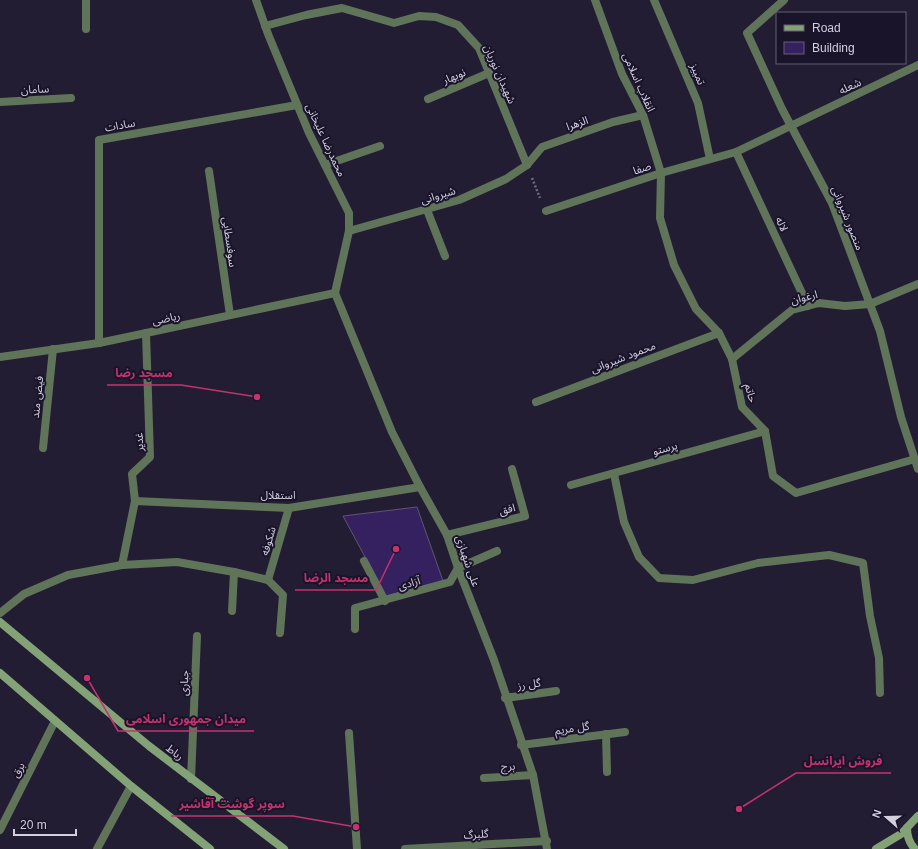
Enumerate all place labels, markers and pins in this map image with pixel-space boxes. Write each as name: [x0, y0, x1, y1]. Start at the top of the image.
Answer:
callout: مسجد رضا: [107, 361, 181, 385]
callout: مسجد الرضا: [295, 566, 376, 590]
callout: میدان جمهوری اسلامی: [118, 707, 254, 731]
callout: فروش ایرانسل: [796, 749, 891, 773]
callout: سوپر گوشت آقاشیر: [171, 792, 293, 816]

